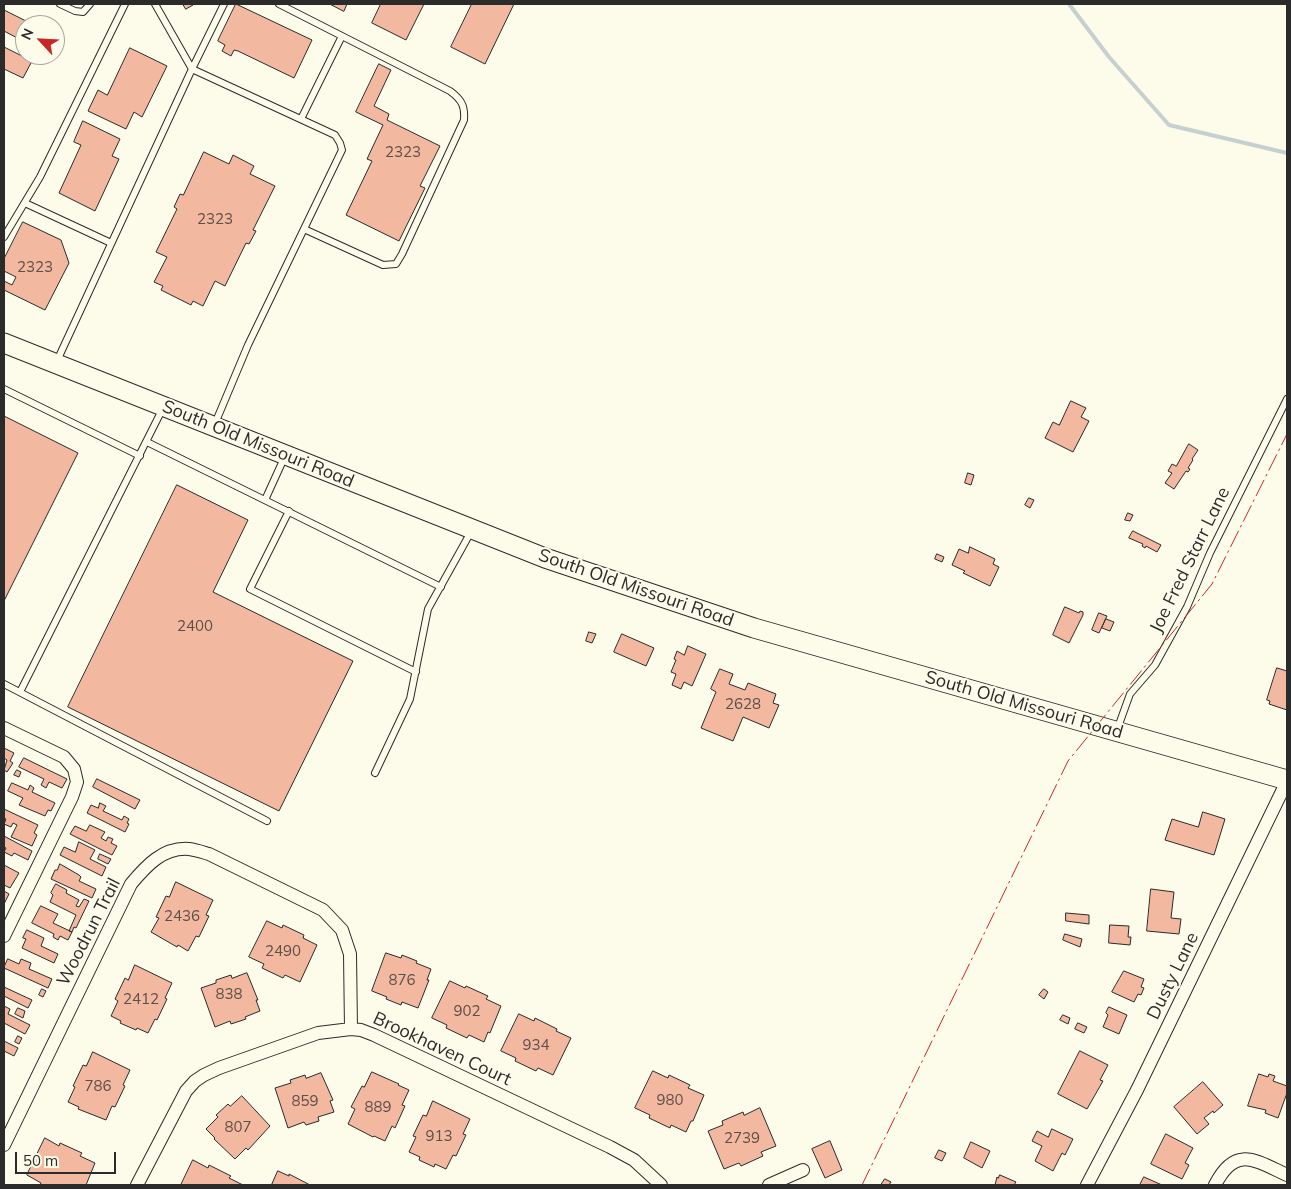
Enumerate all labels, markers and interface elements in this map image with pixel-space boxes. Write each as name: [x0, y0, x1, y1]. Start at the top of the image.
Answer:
north arrow: [15, 15, 65, 65]
text: N: [17, 25, 38, 43]
house number: 2323: [385, 143, 421, 161]
house number: 2323: [197, 210, 233, 228]
house number: 2323: [17, 258, 53, 276]
street label: South Old Missouri Road: [159, 396, 357, 492]
street label: Joe Fred Starr Lane: [1145, 484, 1235, 636]
street label: South Old Missouri Road: [536, 544, 736, 632]
house number: 2400: [177, 617, 213, 635]
street label: South Old Missouri Road: [922, 666, 1126, 744]
house number: 2628: [725, 695, 761, 713]
street label: Woodrun Trail: [53, 875, 125, 989]
house number: 2436: [164, 907, 200, 925]
street label: Dusty Lane: [1143, 929, 1203, 1023]
house number: 2490: [265, 942, 301, 960]
house number: 876: [389, 971, 415, 989]
house number: 838: [216, 985, 242, 1003]
house number: 2412: [123, 990, 159, 1008]
house number: 902: [454, 1002, 480, 1020]
street label: Brookhaven Court: [370, 1008, 514, 1090]
house number: 934: [523, 1036, 549, 1054]
house number: 786: [85, 1077, 111, 1095]
house number: 980: [657, 1091, 683, 1109]
house number: 859: [292, 1092, 318, 1110]
house number: 889: [365, 1098, 391, 1116]
house number: 807: [225, 1118, 251, 1136]
house number: 913: [426, 1127, 452, 1145]
house number: 2739: [724, 1129, 760, 1147]
scale bar: [18, 1142, 119, 1174]
text: 50 m: [23, 1151, 58, 1170]

